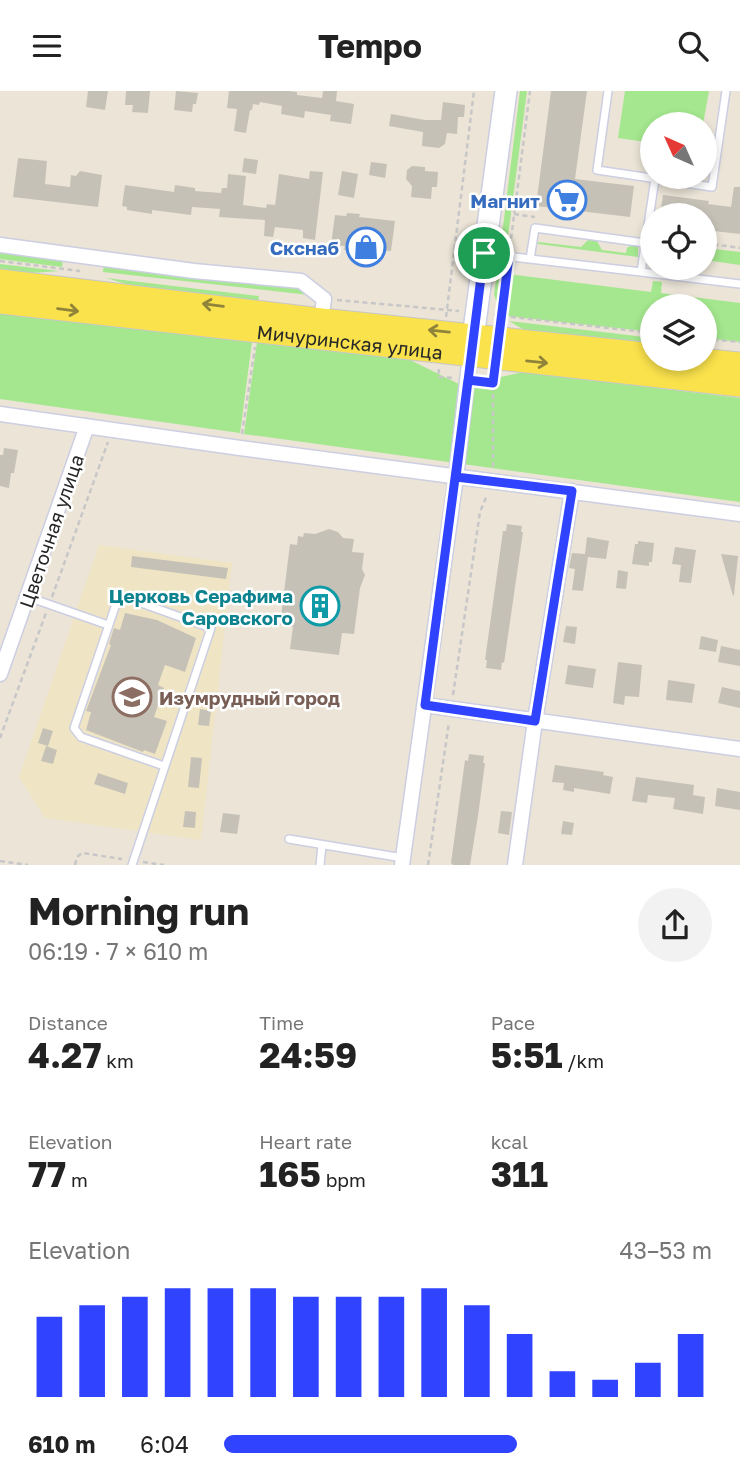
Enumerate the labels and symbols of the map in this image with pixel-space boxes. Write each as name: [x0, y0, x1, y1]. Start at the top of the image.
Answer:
north arrow: [640, 112, 718, 189]
supermarket icon: Магнит: [546, 179, 588, 221]
place label: Магнит: [470, 189, 540, 212]
pin: [454, 223, 514, 283]
shop icon: Скснаб: [345, 226, 387, 268]
place label: Скснаб: [270, 236, 339, 259]
one-way arrow: [202, 299, 225, 312]
one-way arrow: [56, 303, 79, 316]
street label: Мичуринская улица: [256, 319, 444, 363]
one-way arrow: [428, 324, 451, 337]
one-way arrow: [525, 356, 548, 369]
street label: Цветочная улица: [14, 451, 88, 611]
place label: Церковь Серафима Саровского: [109, 584, 293, 629]
building icon: Церковь Серафима Саровского: [299, 585, 341, 627]
school or university icon: Изумрудный город: [111, 676, 153, 718]
place label: Изумрудный город: [159, 686, 340, 709]

